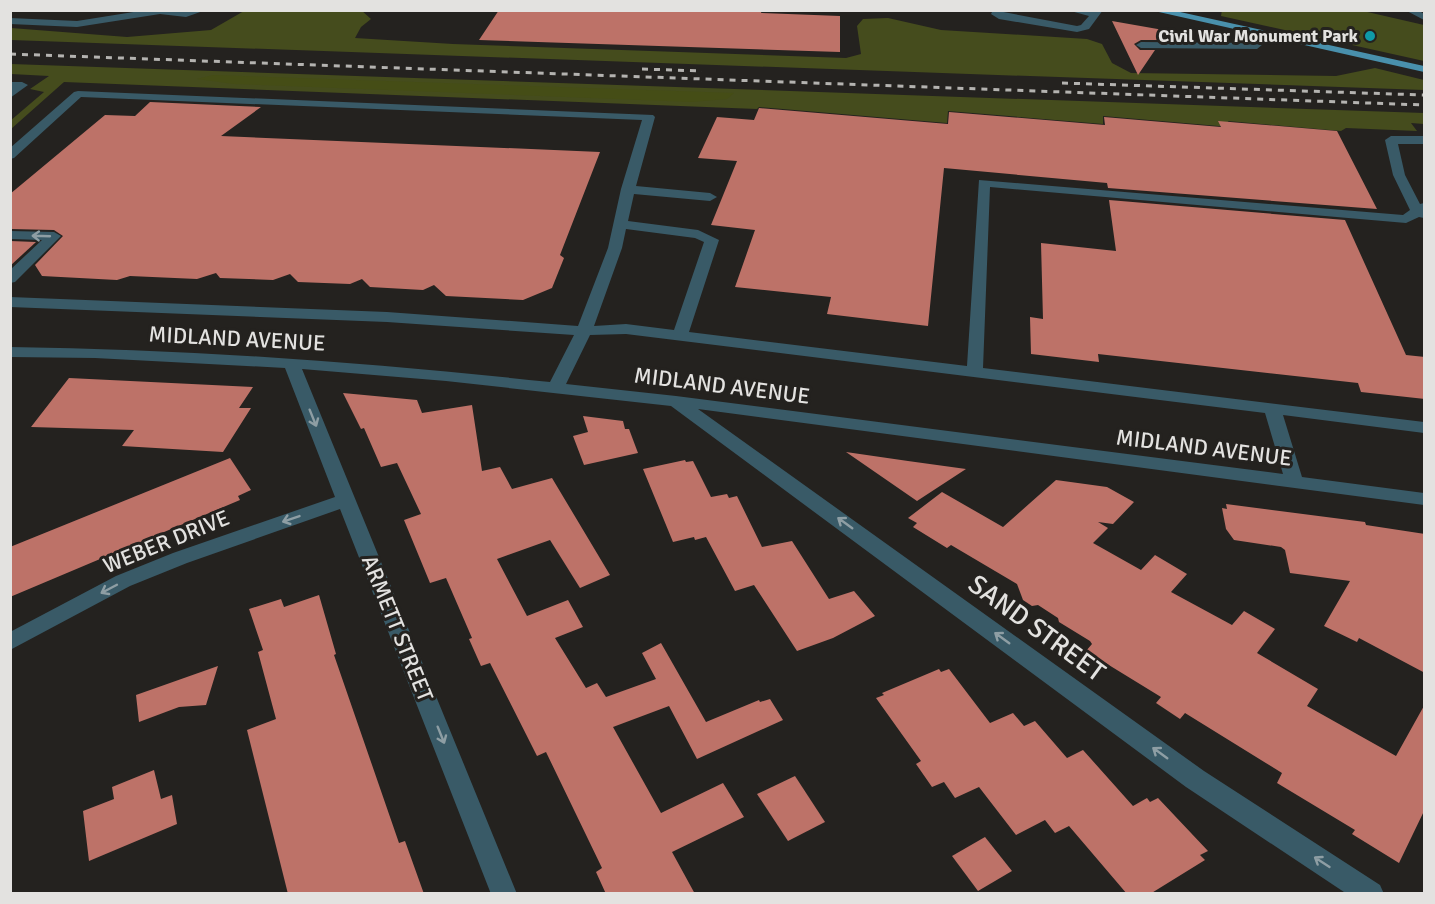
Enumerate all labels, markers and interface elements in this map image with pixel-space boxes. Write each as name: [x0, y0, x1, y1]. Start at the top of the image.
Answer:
place label: Civil War Monument Park: [1158, 25, 1359, 47]
marker: Civil War Monument Park: [1363, 29, 1377, 43]
one-way arrow: [32, 230, 52, 241]
street label: MIDLAND AVENUE: [148, 320, 326, 357]
street label: MIDLAND AVENUE: [633, 361, 811, 410]
one-way arrow: [308, 408, 319, 426]
street label: MIDLAND AVENUE: [1115, 423, 1293, 472]
street label: WEBER DRIVE: [99, 504, 233, 579]
one-way arrow: [282, 515, 301, 526]
one-way arrow: [837, 517, 853, 529]
street label: ARMETT STREET: [356, 551, 439, 705]
street label: SAND STREET: [962, 568, 1112, 689]
one-way arrow: [101, 583, 118, 595]
one-way arrow: [995, 632, 1011, 644]
one-way arrow: [436, 725, 447, 744]
one-way arrow: [1152, 747, 1168, 759]
one-way arrow: [1313, 855, 1330, 868]

